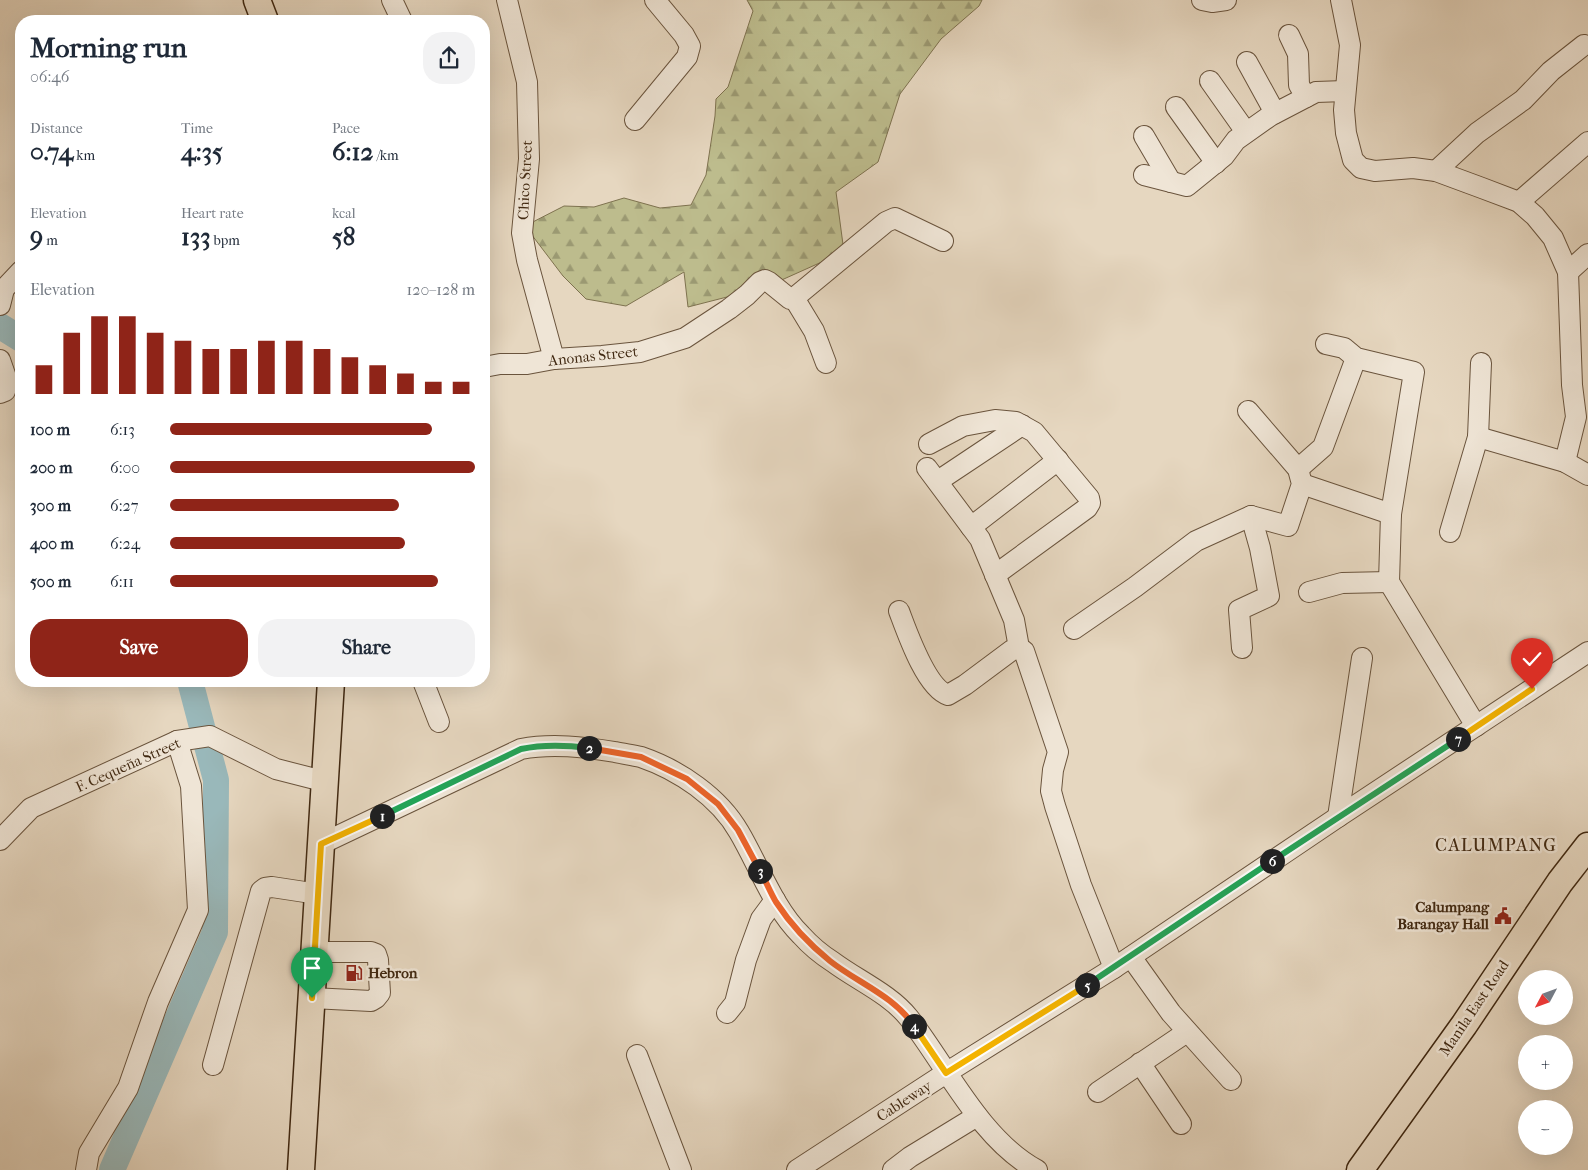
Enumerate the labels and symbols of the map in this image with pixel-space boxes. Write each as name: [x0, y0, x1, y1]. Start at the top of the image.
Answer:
street label: Chico Street: [514, 139, 536, 220]
street label: Anonas Street: [546, 342, 639, 370]
pin: [1511, 638, 1553, 689]
pin: 7: [1446, 726, 1470, 752]
street label: F. Cequeña Street: [73, 734, 184, 796]
pin: 2: [576, 736, 602, 760]
pin: 1: [370, 804, 394, 828]
district label: CALUMPANG: [1435, 835, 1557, 856]
pin: 6: [1260, 848, 1284, 874]
pin: 3: [748, 858, 772, 884]
place label: Calumpang Barangay Hall: [1397, 898, 1490, 933]
public building icon: Calumpang Barangay Hall: [1493, 906, 1513, 926]
pin: [291, 947, 333, 998]
street label: Manila East Road: [1435, 956, 1513, 1059]
fuel station icon: Hebron: [344, 963, 364, 983]
place label: Hebron: [368, 964, 418, 982]
north arrow: [1518, 970, 1572, 1025]
pin: 5: [1074, 972, 1100, 998]
pin: 4: [902, 1014, 926, 1038]
street label: Cableway: [873, 1076, 936, 1125]

